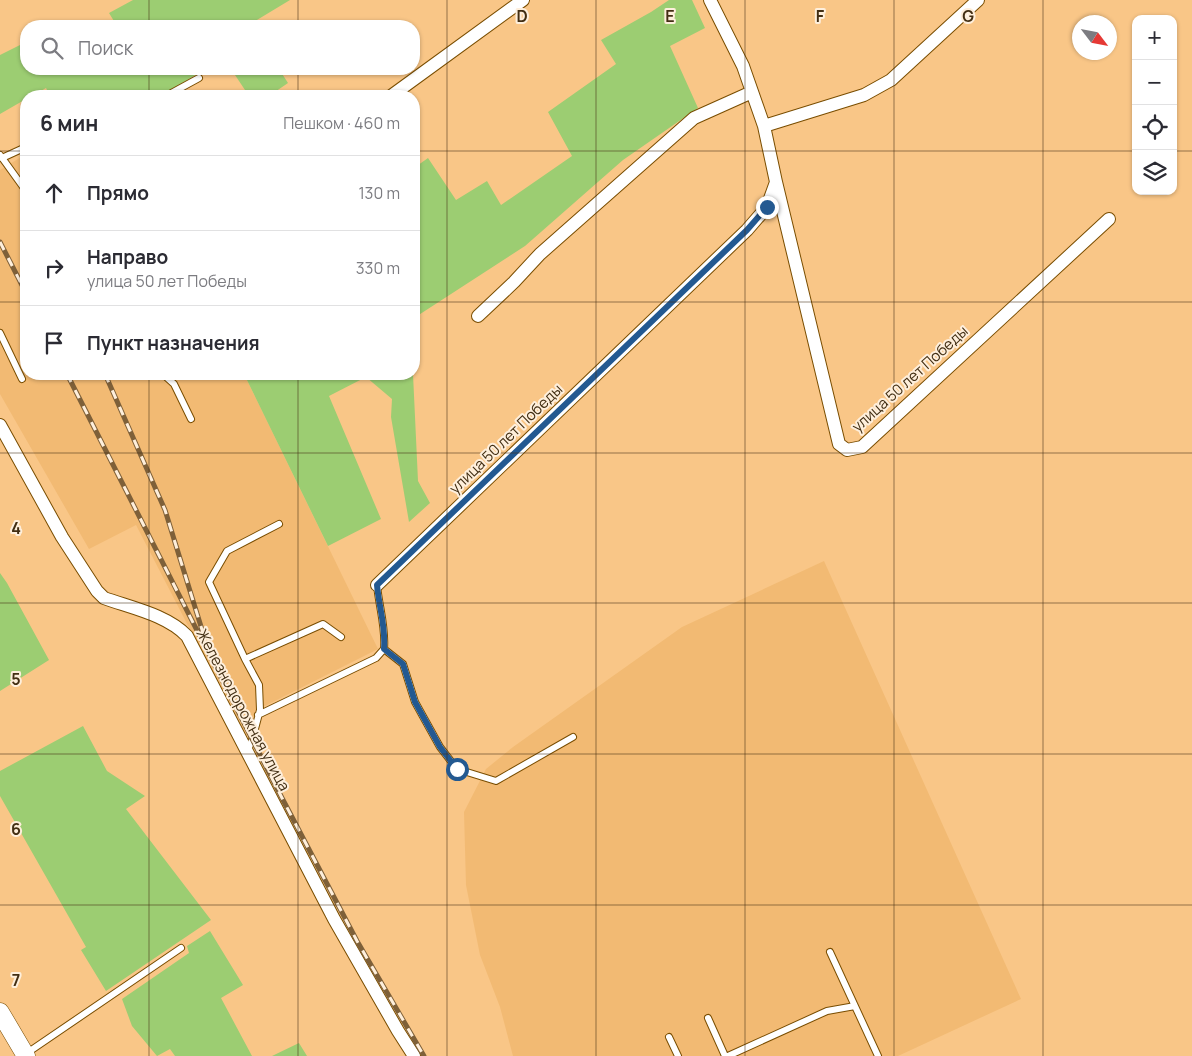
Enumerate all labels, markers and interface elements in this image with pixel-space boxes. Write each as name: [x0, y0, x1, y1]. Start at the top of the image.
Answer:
text: D: [516, 5, 528, 27]
text: E: [665, 5, 675, 27]
text: F: [816, 5, 825, 27]
text: G: [962, 5, 974, 27]
north arrow: [1072, 15, 1117, 60]
map controls: [1132, 15, 1177, 195]
button: +: [1132, 15, 1177, 60]
search box: [20, 20, 420, 75]
icon: search: [38, 34, 66, 62]
text: Поиск: [78, 35, 133, 61]
button: −: [1132, 60, 1177, 105]
button: locate: [1132, 105, 1177, 150]
text: 6 мин: [40, 109, 98, 137]
text: Пешком · 460 m: [283, 112, 400, 134]
button: layers: [1132, 150, 1177, 195]
icon: ahead: [40, 179, 68, 207]
text: Прямо: [87, 180, 149, 206]
text: 130 m: [358, 182, 400, 204]
route end: [756, 196, 779, 219]
text: Направо: [87, 244, 168, 270]
icon: right: [40, 254, 68, 282]
text: 330 m: [356, 257, 400, 279]
text: улица 50 лет Победы: [87, 270, 247, 292]
street label: улица 50 лет Победы: [847, 321, 972, 437]
icon: arrive: [40, 329, 68, 357]
text: Пункт назначения: [87, 330, 260, 356]
street label: улица 50 лет Победы: [444, 379, 567, 498]
text: 4: [11, 517, 21, 539]
street label: Железнодорожная улица: [192, 625, 295, 795]
text: 5: [11, 668, 21, 690]
route start: [446, 758, 469, 781]
text: 6: [11, 818, 21, 840]
text: 7: [12, 969, 20, 991]

